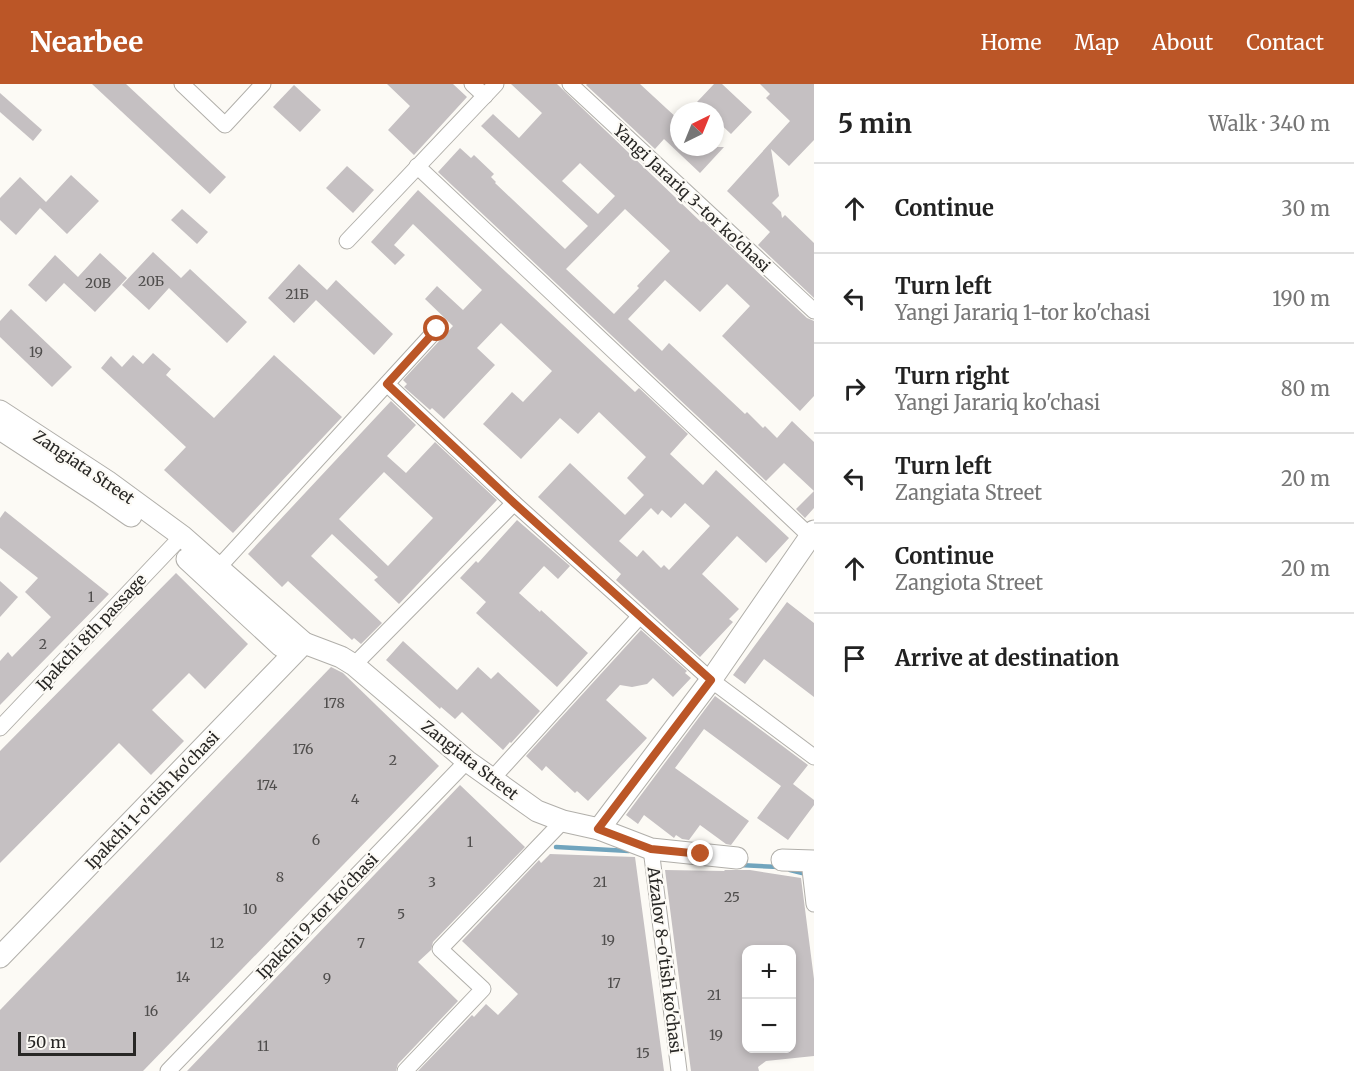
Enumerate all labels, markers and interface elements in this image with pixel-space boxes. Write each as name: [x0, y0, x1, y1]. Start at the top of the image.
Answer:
text: Nearbee: [30, 24, 143, 60]
text: Home: [981, 29, 1041, 56]
text: Map: [1074, 29, 1119, 56]
text: About: [1152, 29, 1213, 56]
text: Contact: [1246, 29, 1324, 56]
north arrow: [670, 102, 724, 156]
text: 5 min: [838, 107, 912, 140]
text: Walk · 340 m: [1209, 111, 1330, 136]
street label: Yangi Jarariq 3-tor ko'chasi: [609, 119, 775, 276]
icon: ahead: [838, 192, 871, 225]
text: Continue: [895, 194, 994, 222]
text: 30 m: [1281, 196, 1330, 221]
house number: 20Б: [138, 272, 164, 290]
text: Turn left: [895, 272, 992, 300]
house number: 20В: [85, 274, 111, 292]
icon: left: [838, 282, 871, 315]
house number: 21Б: [285, 285, 309, 303]
text: 190 m: [1272, 286, 1330, 311]
text: Yangi Jarariq 1-tor ko'chasi: [895, 300, 1150, 325]
route start: [423, 315, 449, 341]
house number: 19: [29, 343, 43, 361]
text: Turn right: [895, 362, 1009, 390]
icon: right: [838, 372, 871, 405]
text: 80 m: [1281, 376, 1330, 401]
text: Yangi Jarariq ko'chasi: [895, 390, 1100, 415]
street label: Zangiata Street: [30, 426, 139, 509]
text: Turn left: [895, 452, 992, 480]
icon: left: [838, 462, 871, 495]
text: 20 m: [1281, 466, 1330, 491]
text: Zangiata Street: [895, 480, 1042, 505]
text: Continue: [895, 542, 994, 570]
icon: ahead: [838, 552, 871, 585]
text: 20 m: [1281, 556, 1330, 581]
street label: Ipakchi 8th passage: [32, 570, 150, 694]
text: Zangiota Street: [895, 570, 1043, 595]
house number: 1: [88, 588, 94, 606]
house number: 2: [39, 635, 47, 653]
icon: arrive: [838, 642, 871, 675]
text: Arrive at destination: [895, 644, 1119, 672]
house number: 178: [323, 694, 345, 712]
street label: Zangiata Street: [418, 716, 523, 805]
street label: Ipakchi 1-o'tish ko'chasi: [81, 727, 223, 873]
house number: 176: [292, 740, 314, 758]
house number: 2: [389, 751, 397, 769]
house number: 174: [257, 776, 278, 794]
house number: 4: [351, 790, 360, 808]
house number: 6: [312, 831, 320, 849]
house number: 1: [467, 833, 473, 851]
route end: [687, 840, 713, 866]
street label: Ipakchi 9-tor ko'chasi: [252, 849, 382, 983]
street label: Afzalov 8-o'tish ko'chasi: [643, 865, 686, 1054]
house number: 8: [276, 868, 284, 886]
house number: 3: [428, 873, 436, 891]
house number: 21: [593, 873, 607, 891]
house number: 25: [724, 888, 740, 906]
house number: 10: [243, 900, 257, 918]
house number: 5: [397, 905, 405, 923]
house number: 19: [601, 931, 615, 949]
house number: 12: [210, 934, 224, 952]
house number: 7: [357, 934, 365, 952]
map controls: [742, 945, 796, 1053]
button: +: [742, 945, 796, 999]
house number: 14: [176, 968, 190, 986]
house number: 9: [323, 970, 331, 986]
house number: 17: [607, 974, 621, 992]
house number: 21: [707, 986, 721, 1004]
button: −: [742, 999, 796, 1053]
house number: 16: [144, 1002, 158, 1020]
house number: 19: [709, 1026, 723, 1044]
scale bar: [18, 1029, 136, 1056]
text: 50 m: [27, 1032, 66, 1052]
house number: 11: [257, 1037, 269, 1055]
house number: 15: [636, 1044, 650, 1062]

